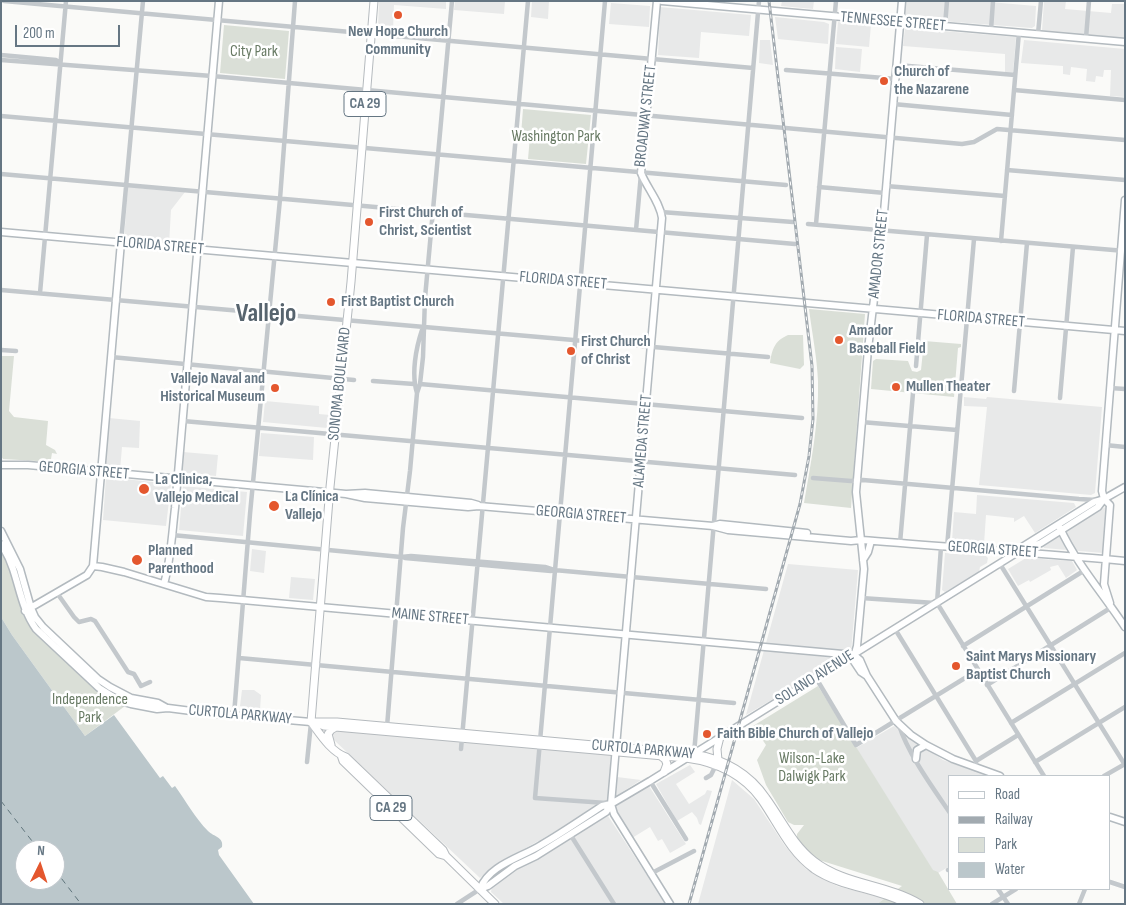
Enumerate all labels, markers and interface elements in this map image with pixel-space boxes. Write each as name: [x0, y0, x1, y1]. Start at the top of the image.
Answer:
street label: TENNESSEE STREET: [840, 8, 946, 36]
marker: New Hope Church Community: [392, 9, 404, 21]
scale bar: [18, 15, 122, 47]
place label: New Hope Church Community: [348, 22, 448, 60]
text: 200 m: [23, 24, 55, 43]
park label: City Park: [230, 42, 278, 62]
place label: Church of the Nazarene: [894, 62, 969, 100]
street label: BROADWAY STREET: [631, 64, 661, 168]
marker: Church of the Nazarene: [878, 75, 890, 87]
road number: CA 29: [344, 92, 386, 116]
park label: Washington Park: [511, 127, 601, 147]
place label: First Church of Christ, Scientist: [379, 203, 472, 241]
street label: AMADOR STREET: [865, 209, 893, 299]
marker: First Church of Christ, Scientist: [363, 216, 375, 228]
street label: FLORIDA STREET: [115, 233, 205, 259]
street label: FLORIDA STREET: [518, 268, 608, 294]
place label: First Baptist Church: [341, 292, 454, 312]
marker: First Baptist Church: [325, 296, 337, 308]
district label: Vallejo: [236, 298, 296, 330]
street label: FLORIDA STREET: [936, 306, 1026, 332]
place label: Amador Baseball Field: [849, 321, 926, 359]
street label: SONOMA BOULEVARD: [324, 326, 356, 442]
place label: First Church of Christ: [581, 332, 651, 370]
marker: Amador Baseball Field: [833, 334, 845, 346]
marker: First Church of Christ: [565, 345, 577, 357]
place label: Vallejo Naval and Historical Museum: [160, 369, 265, 407]
place label: Mullen Theater: [906, 377, 990, 397]
marker: Mullen Theater: [890, 381, 902, 393]
marker: Vallejo Naval and Historical Museum: [269, 382, 281, 394]
street label: ALAMEDA STREET: [629, 394, 657, 488]
street label: GEORGIA STREET: [38, 457, 130, 485]
place label: La Clinica, Vallejo Medical: [155, 470, 238, 508]
marker: La Clinica, Vallejo Medical: [137, 482, 151, 496]
place label: La Clínica Vallejo: [285, 487, 339, 525]
marker: La Clínica Vallejo: [267, 499, 281, 513]
street label: GEORGIA STREET: [535, 501, 627, 529]
street label: GEORGIA STREET: [947, 537, 1039, 563]
place label: Planned Parenthood: [148, 541, 214, 579]
marker: Planned Parenthood: [130, 553, 144, 567]
street label: MAINE STREET: [391, 604, 469, 630]
street label: SOLANO AVENUE: [772, 646, 858, 710]
place label: Saint Marys Missionary Baptist Church: [966, 647, 1096, 685]
marker: Saint Marys Missionary Baptist Church: [950, 660, 962, 672]
park label: Independence Park: [52, 690, 128, 728]
street label: CURTOLA PARKWAY: [188, 701, 292, 729]
place label: Faith Bible Church of Vallejo: [717, 724, 873, 744]
marker: Faith Bible Church of Vallejo: [701, 728, 713, 740]
street label: CURTOLA PARKWAY: [591, 736, 695, 764]
park label: Wilson-Lake Dalwigk Park: [778, 749, 846, 787]
legend: [948, 775, 1111, 890]
text: Road: [995, 785, 1020, 804]
road number: CA 29: [370, 796, 412, 820]
text: Railway: [995, 810, 1033, 829]
text: Park: [995, 835, 1017, 854]
north arrow: [15, 840, 65, 890]
text: N: [37, 842, 45, 859]
text: Water: [995, 860, 1025, 879]

